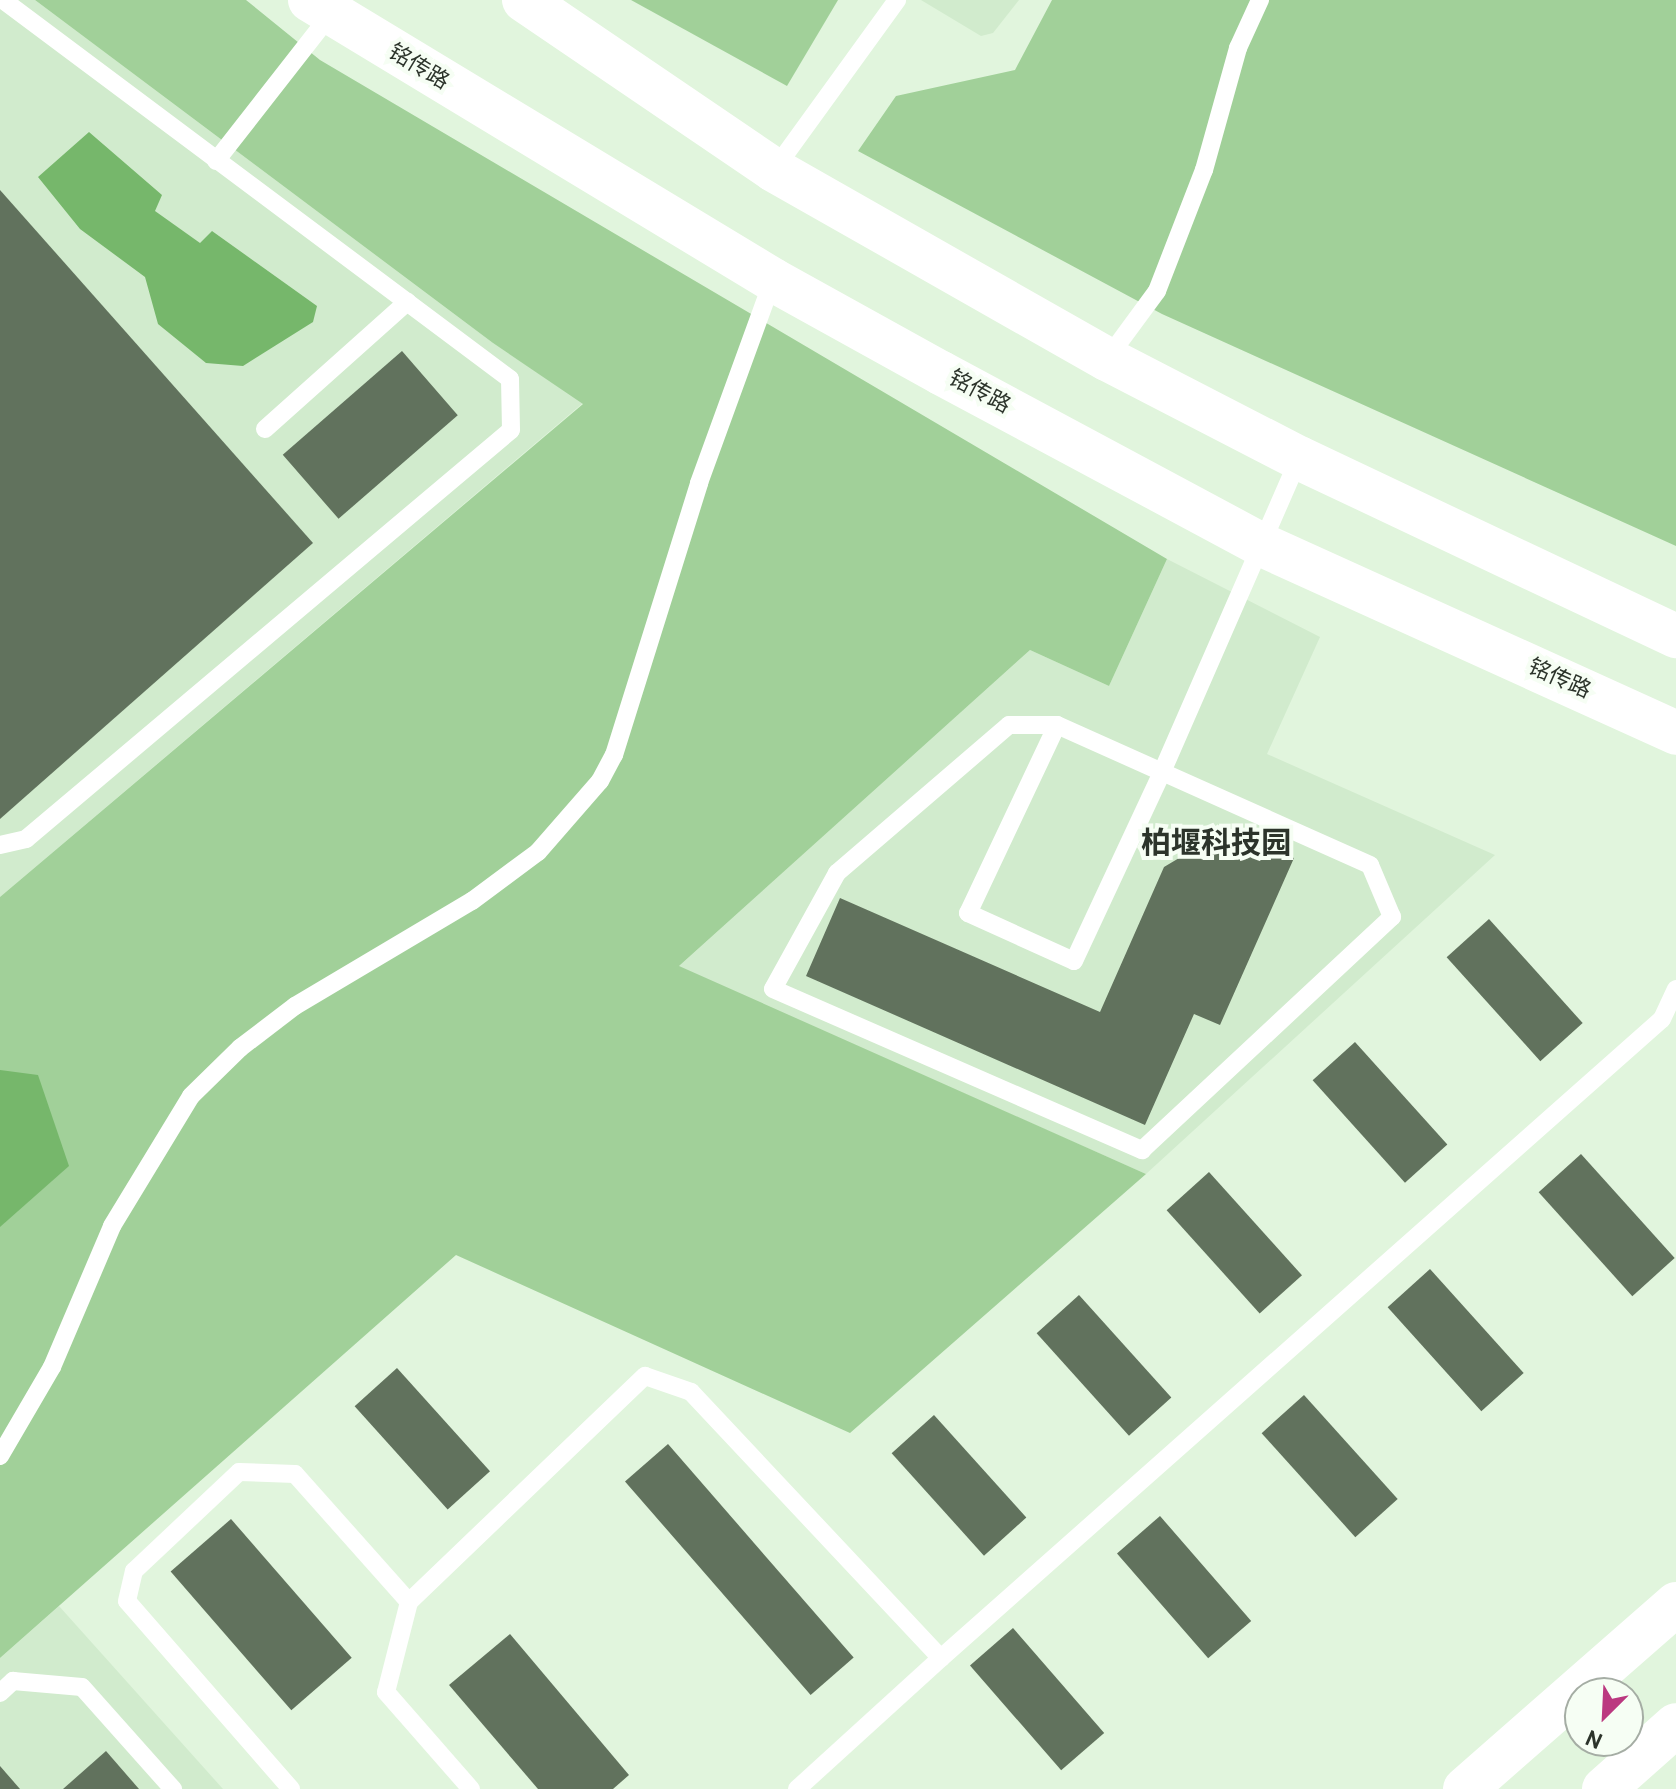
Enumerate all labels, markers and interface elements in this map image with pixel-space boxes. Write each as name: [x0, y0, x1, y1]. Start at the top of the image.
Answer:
street label: 铭传路: [383, 40, 453, 96]
street label: 铭传路: [944, 366, 1014, 420]
street label: 铭传路: [1523, 655, 1595, 705]
district label: 柏堰科技园: [1141, 828, 1291, 864]
north arrow: [1564, 1677, 1644, 1757]
text: N: [1582, 1722, 1608, 1753]

